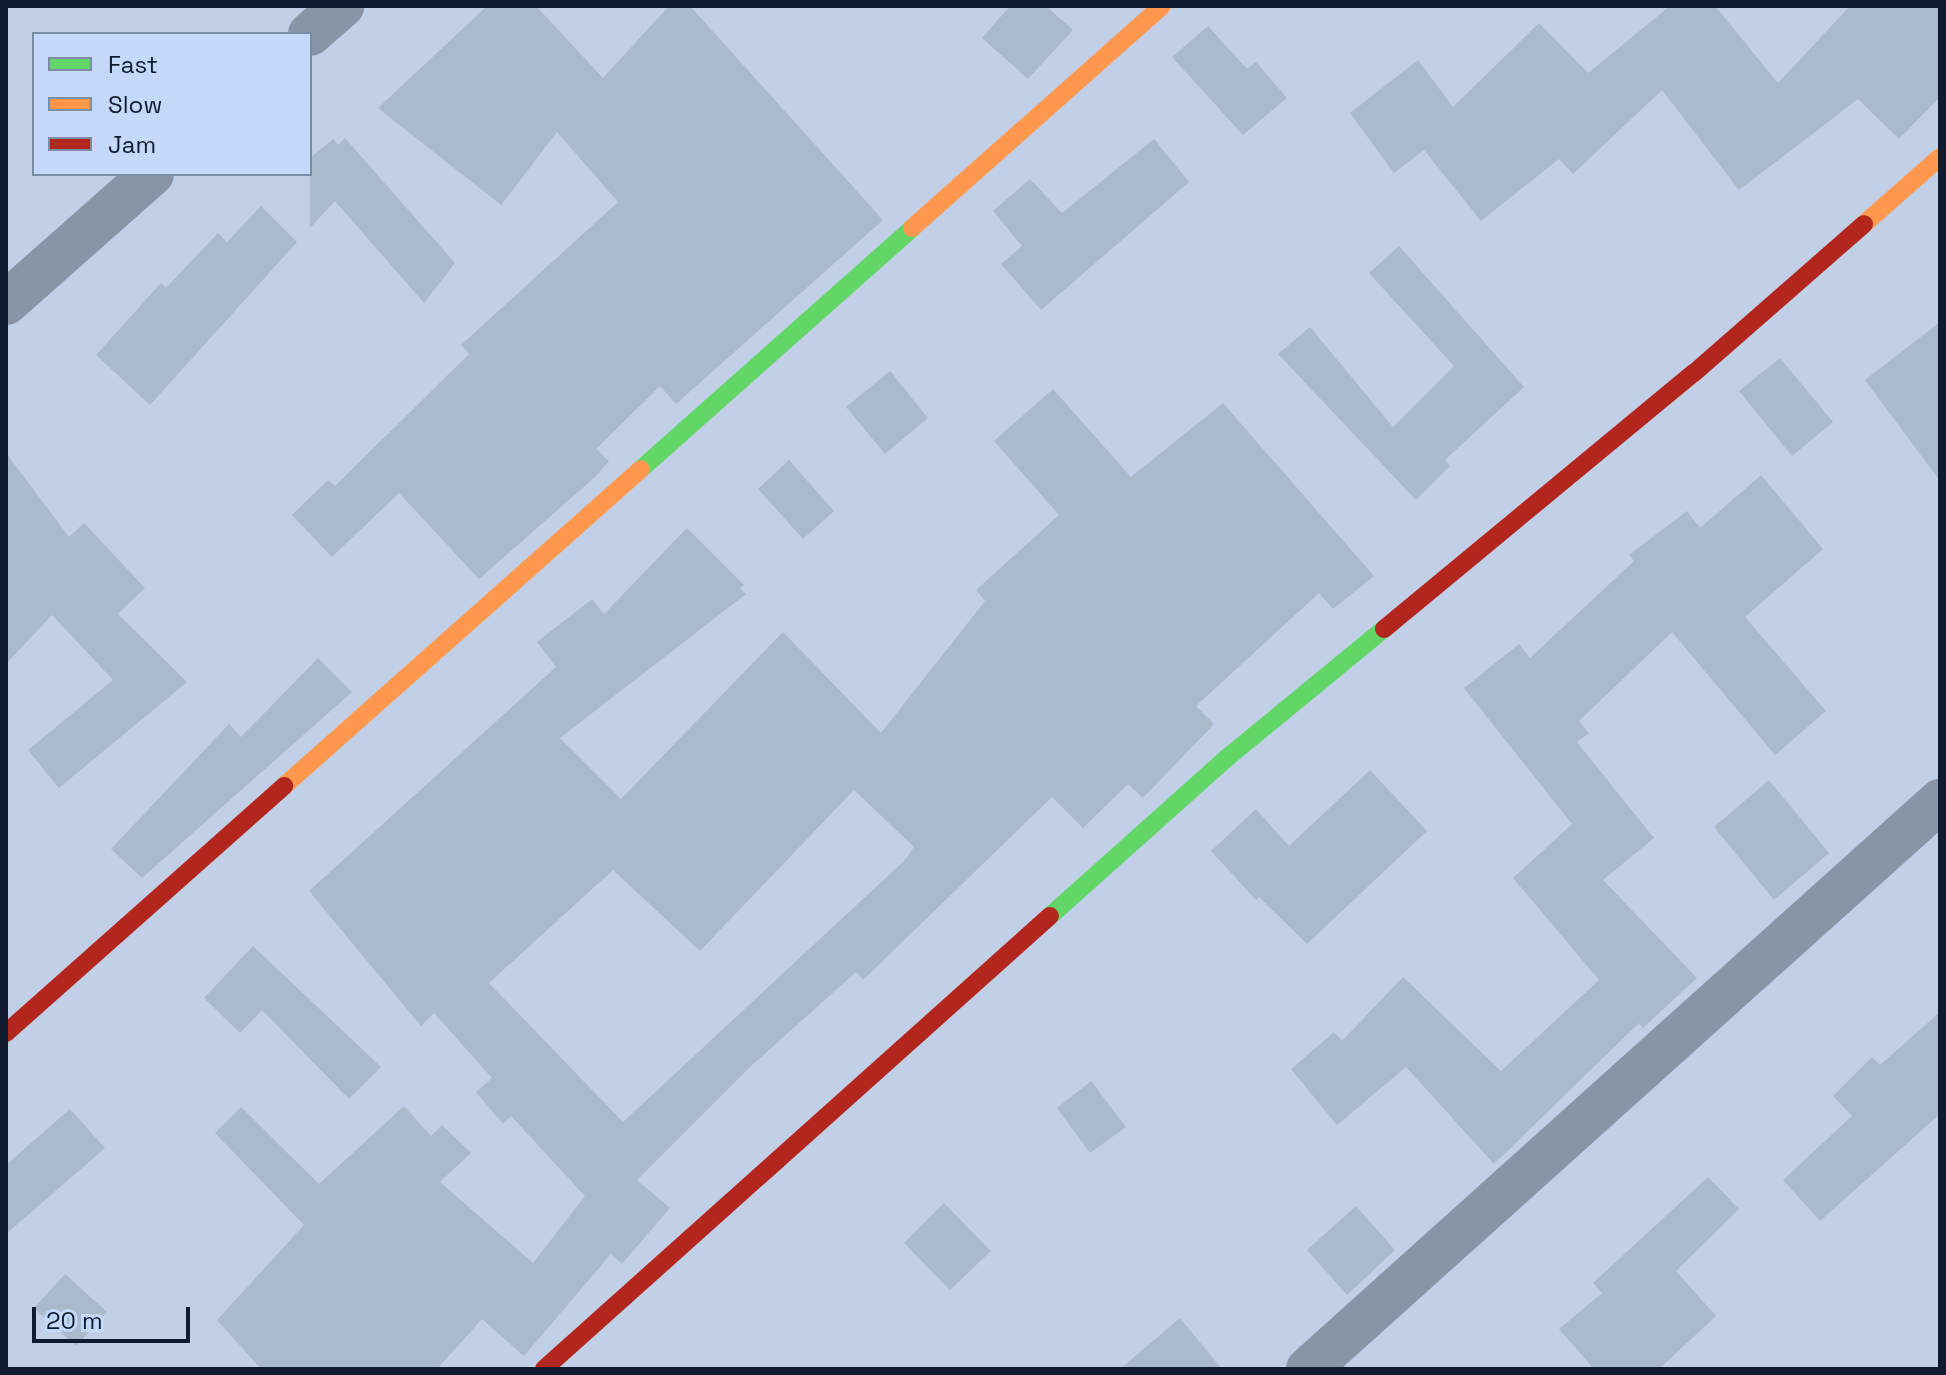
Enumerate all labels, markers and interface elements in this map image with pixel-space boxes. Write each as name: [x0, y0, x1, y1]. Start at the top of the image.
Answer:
legend: [32, 32, 312, 176]
text: Fast: [108, 49, 158, 80]
text: Slow: [108, 89, 162, 120]
text: Jam: [108, 129, 156, 160]
scale bar: [36, 1291, 194, 1341]
text: 20 m: [46, 1305, 103, 1336]

